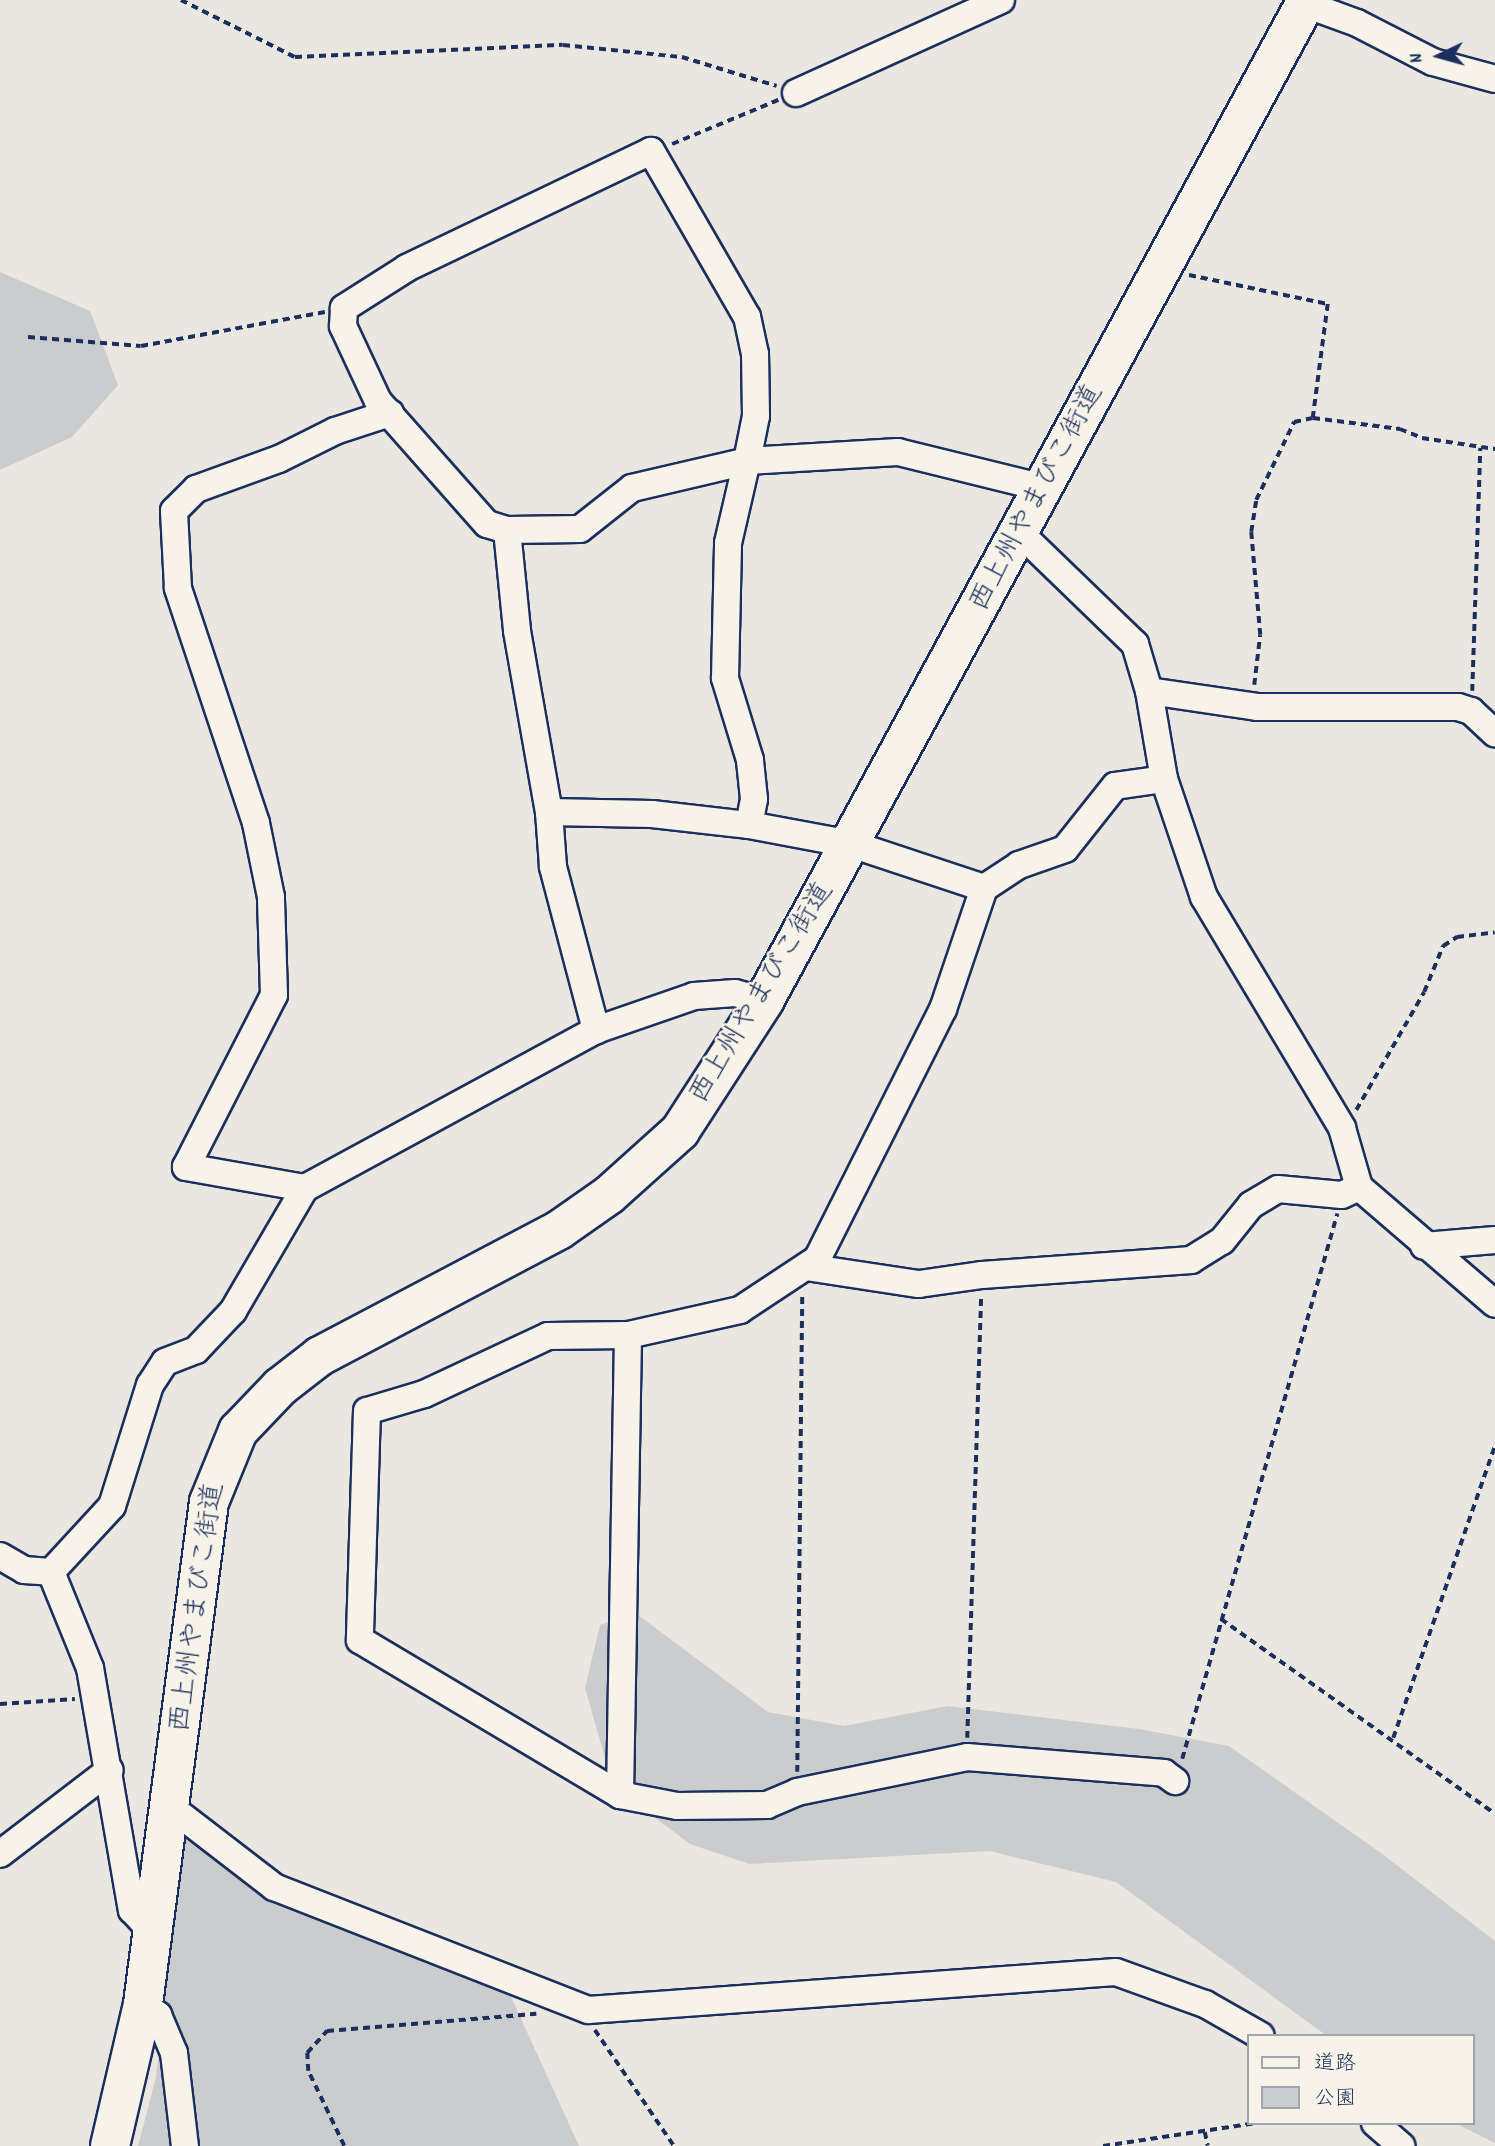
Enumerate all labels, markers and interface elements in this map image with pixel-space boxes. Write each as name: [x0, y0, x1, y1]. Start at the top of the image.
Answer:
north arrow: [1404, 21, 1474, 91]
text: N: [1404, 52, 1431, 64]
street label: 西上州やまびこ街道: [964, 380, 1112, 618]
street label: 西上州やまびこ街道: [684, 877, 842, 1111]
street label: 西上州やまびこ街道: [165, 1481, 233, 1735]
legend: [1246, 2034, 1474, 2125]
text: 道路: [1314, 2050, 1356, 2080]
text: 公園: [1314, 2085, 1356, 2115]

